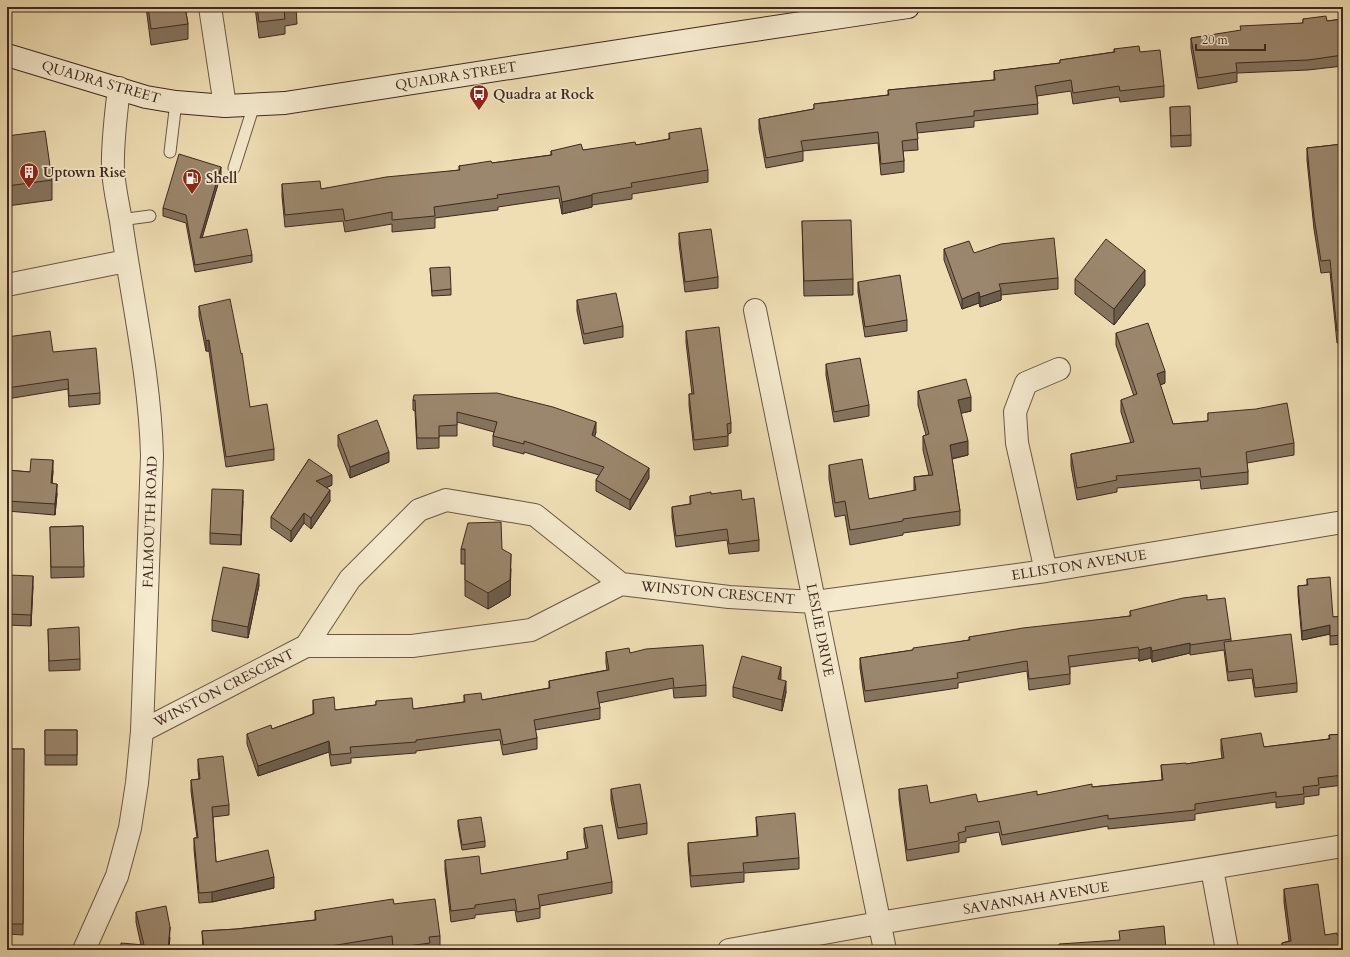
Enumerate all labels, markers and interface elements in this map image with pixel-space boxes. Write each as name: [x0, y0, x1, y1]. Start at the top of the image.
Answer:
scale bar: [1196, 26, 1265, 52]
text: 20 m: [1202, 32, 1229, 48]
street label: QUADRA STREET: [39, 56, 163, 108]
street label: QUADRA STREET: [394, 57, 518, 95]
bus stop icon: Quadra at Rock: [468, 83, 490, 111]
place label: Quadra at Rock: [493, 85, 595, 104]
building icon: Uptown Rise: [18, 161, 40, 189]
place label: Uptown Rise: [43, 163, 126, 182]
fuel station icon: Shell: [181, 167, 203, 195]
place label: Shell: [206, 169, 237, 188]
street label: FALMOUTH ROAD: [138, 456, 162, 588]
street label: ELLISTON AVENUE: [1010, 545, 1148, 585]
street label: WINSTON CRESCENT: [639, 577, 796, 609]
street label: LESLIE DRIVE: [802, 582, 838, 679]
street label: WINSTON CRESCENT: [150, 644, 297, 732]
street label: SAVANNAH AVENUE: [962, 877, 1111, 919]

